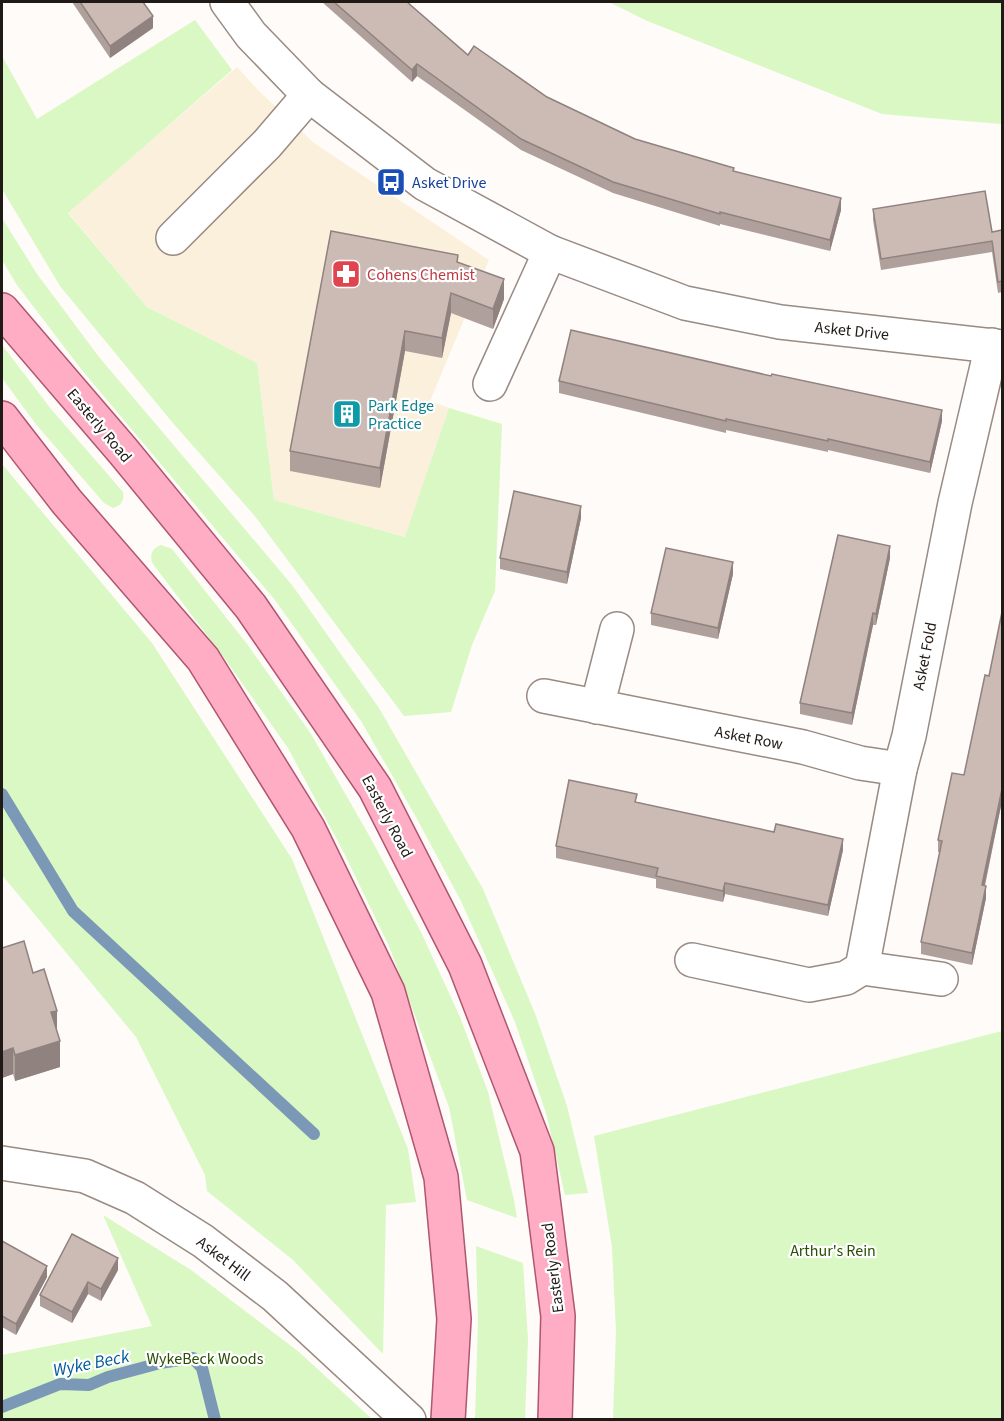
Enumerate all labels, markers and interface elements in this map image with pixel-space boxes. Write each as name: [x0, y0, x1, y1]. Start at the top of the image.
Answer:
bus stop icon: Asket Drive: [375, 166, 407, 198]
place label: Asket Drive: [412, 172, 487, 194]
pharmacy icon: Cohens Chemist: [330, 258, 362, 290]
place label: Cohens Chemist: [367, 264, 475, 286]
street label: Asket Drive: [814, 316, 890, 346]
street label: Easterly Road: [62, 384, 137, 467]
place label: Park Edge Practice: [368, 395, 434, 435]
building icon: Park Edge Practice: [331, 398, 363, 430]
street label: Asket Fold: [908, 620, 942, 692]
street label: Asket Row: [713, 721, 785, 755]
street label: Easterly Road: [356, 771, 418, 862]
street label: Easterly Road: [537, 1222, 569, 1314]
street label: Asket Hill: [192, 1231, 255, 1286]
park label: Arthur's Rein: [790, 1240, 876, 1262]
water label: Wyke Beck: [51, 1344, 132, 1383]
park label: WykeBeck Woods: [147, 1348, 264, 1370]

